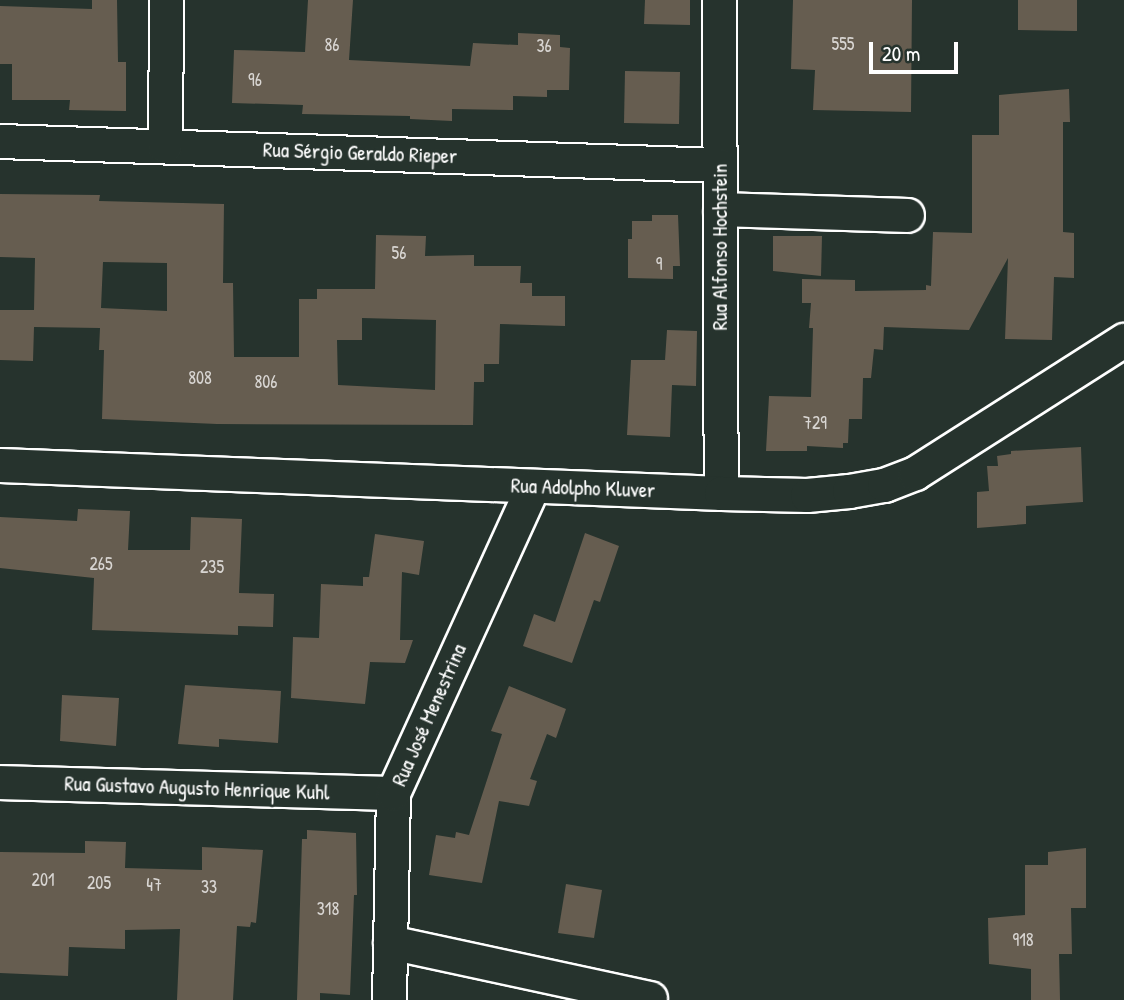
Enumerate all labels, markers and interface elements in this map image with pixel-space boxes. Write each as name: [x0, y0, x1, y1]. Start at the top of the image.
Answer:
scale bar: [872, 28, 961, 72]
house number: 555: [832, 33, 854, 55]
house number: 86: [325, 34, 339, 56]
house number: 36: [536, 35, 552, 57]
text: 20 m: [882, 39, 920, 68]
house number: 96: [248, 69, 262, 91]
street label: Rua Sérgio Geraldo Rieper: [262, 137, 458, 169]
street label: Rua Alfonso Hochstein: [707, 164, 733, 330]
house number: 56: [392, 242, 406, 264]
house number: 9: [656, 253, 662, 275]
house number: 808: [188, 367, 212, 389]
house number: 806: [254, 371, 278, 393]
house number: 729: [803, 412, 827, 434]
street label: Rua Adolpho Kluver: [510, 473, 656, 503]
house number: 265: [89, 553, 113, 575]
house number: 235: [200, 556, 224, 578]
street label: Rua José Menestrina: [386, 640, 472, 790]
street label: Rua Gustavo Augusto Henrique Kuhl: [64, 771, 330, 805]
house number: 201: [31, 869, 55, 891]
house number: 205: [87, 872, 111, 894]
house number: 47: [146, 874, 162, 896]
house number: 33: [201, 876, 217, 898]
house number: 318: [317, 898, 339, 920]
house number: 918: [1013, 929, 1033, 951]

